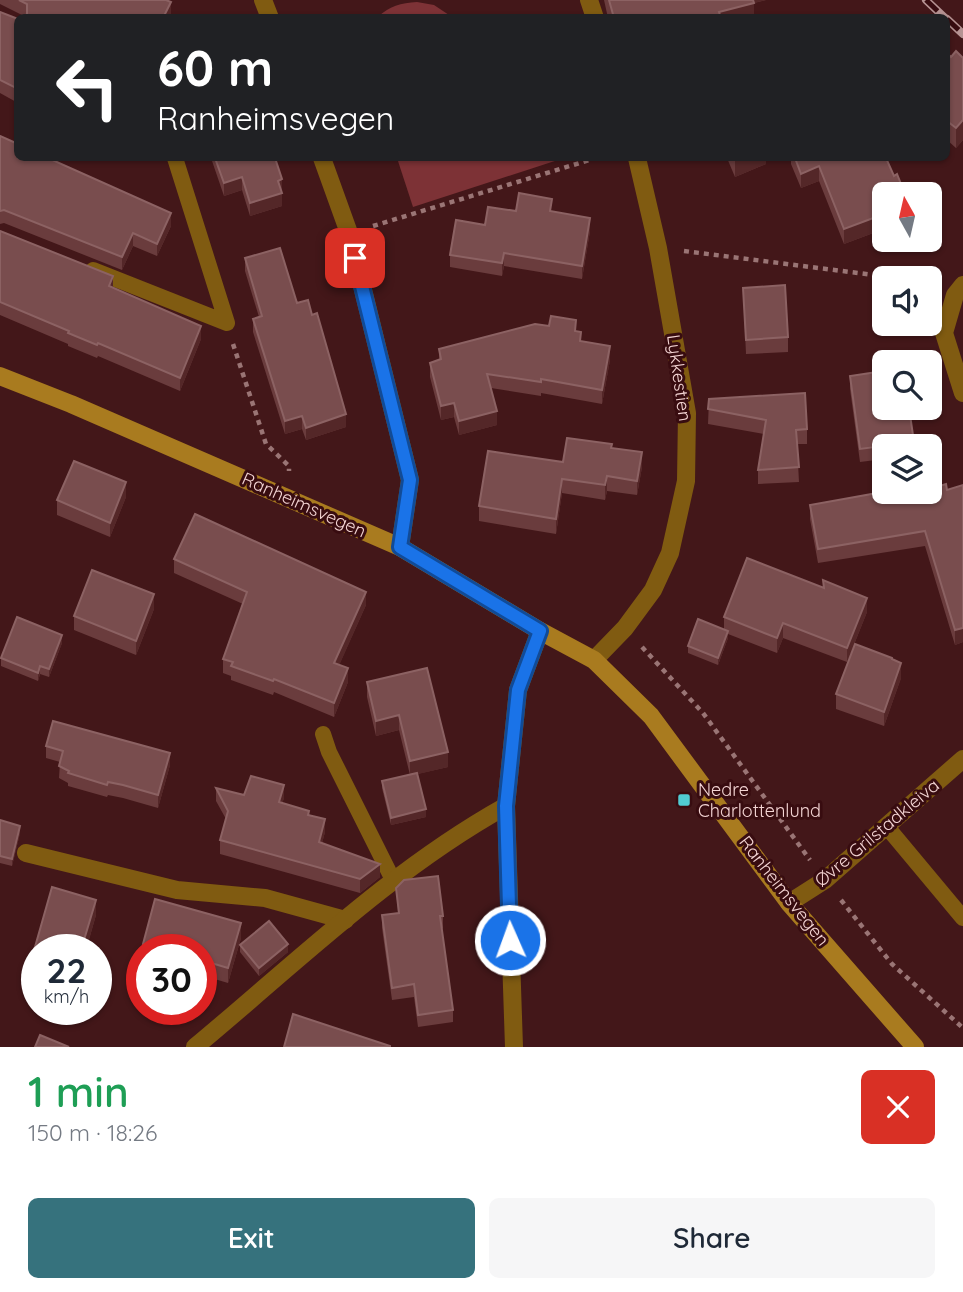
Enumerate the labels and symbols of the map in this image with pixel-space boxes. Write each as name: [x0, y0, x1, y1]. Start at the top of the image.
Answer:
north arrow: [872, 182, 942, 252]
pin: [325, 228, 385, 288]
street label: Lykkestien: [662, 333, 697, 423]
street label: Ranheimsvegen: [239, 467, 370, 542]
street label: Øvre Grilstadkleiva: [810, 774, 944, 892]
place label: Nedre Charlottenlund: [698, 778, 821, 822]
marker: Nedre Charlottenlund: [676, 792, 692, 808]
street label: Ranheimsvegen: [734, 831, 835, 950]
position arrow: [473, 903, 547, 977]
speed limit sign: 30: [126, 934, 217, 1025]

